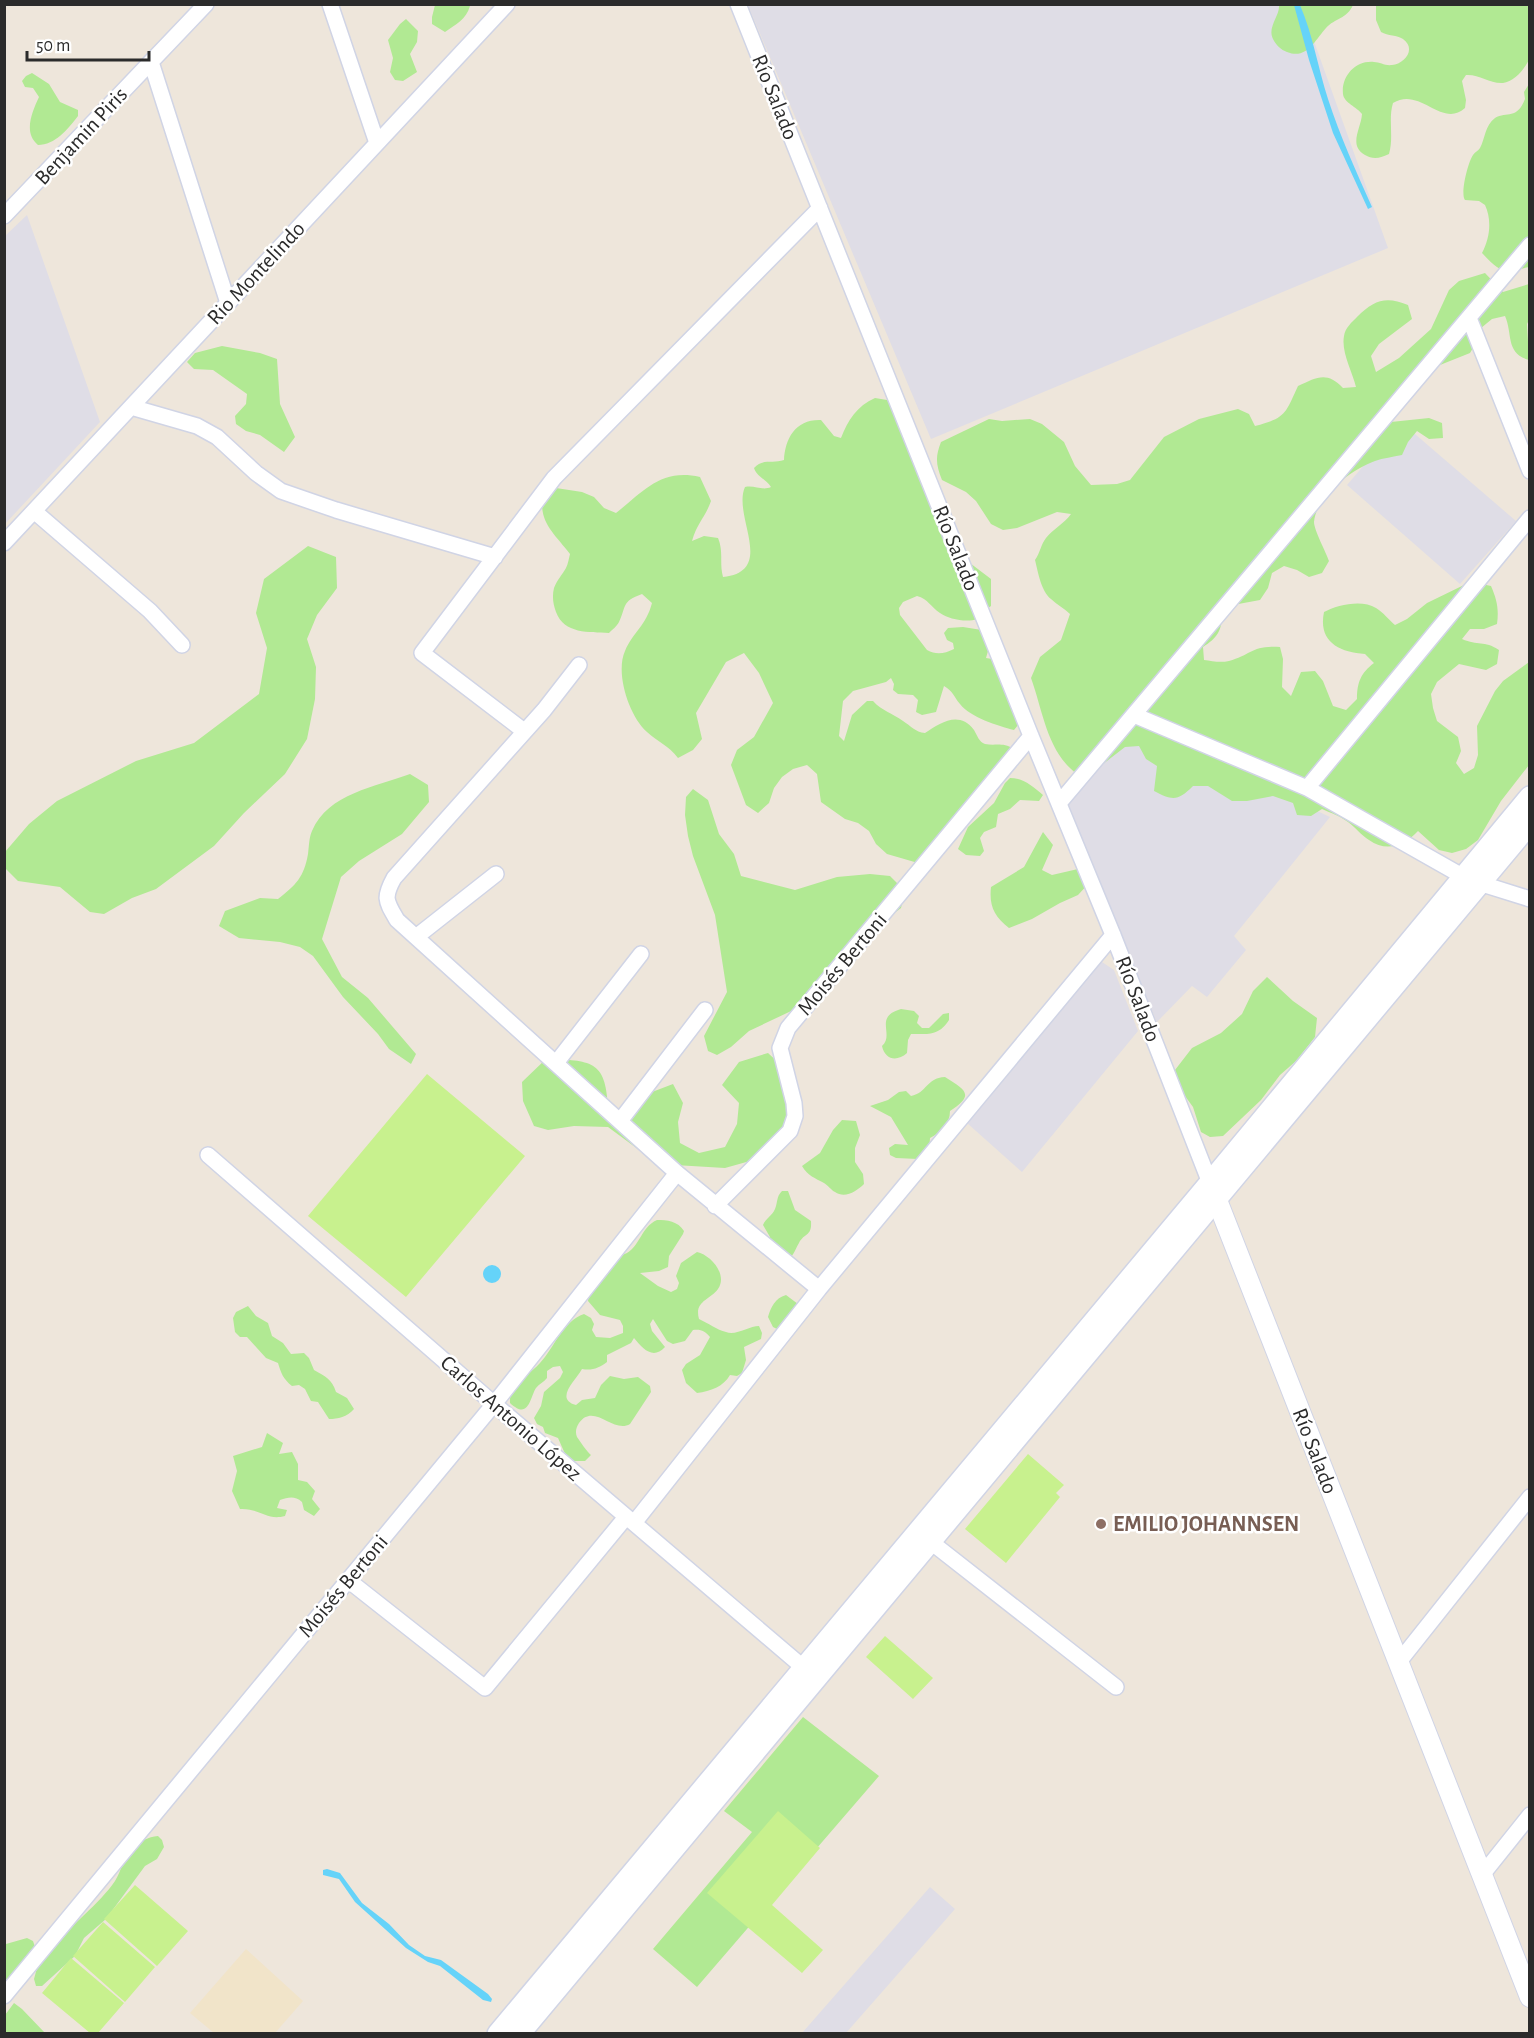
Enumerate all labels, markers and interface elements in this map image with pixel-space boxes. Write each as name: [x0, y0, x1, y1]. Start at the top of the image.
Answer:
scale bar: [27, 24, 148, 62]
text: 50 m: [36, 37, 70, 55]
street label: Río Salado: [748, 51, 802, 143]
street label: Benjamin Piris: [31, 83, 131, 189]
street label: Rio Montelindo: [203, 217, 309, 329]
street label: Río Salado: [929, 502, 983, 594]
street label: Moisés Bertoni: [793, 909, 891, 1019]
street label: Río Salado: [1112, 953, 1164, 1045]
street label: Carlos Antonio López: [436, 1351, 586, 1485]
street label: Río Salado: [1289, 1405, 1341, 1497]
place label: EMILIO JOHANNSEN: [1113, 1513, 1299, 1535]
marker: EMILIO JOHANNSEN: [1094, 1517, 1108, 1531]
street label: Moisés Bertoni: [294, 1531, 392, 1641]

